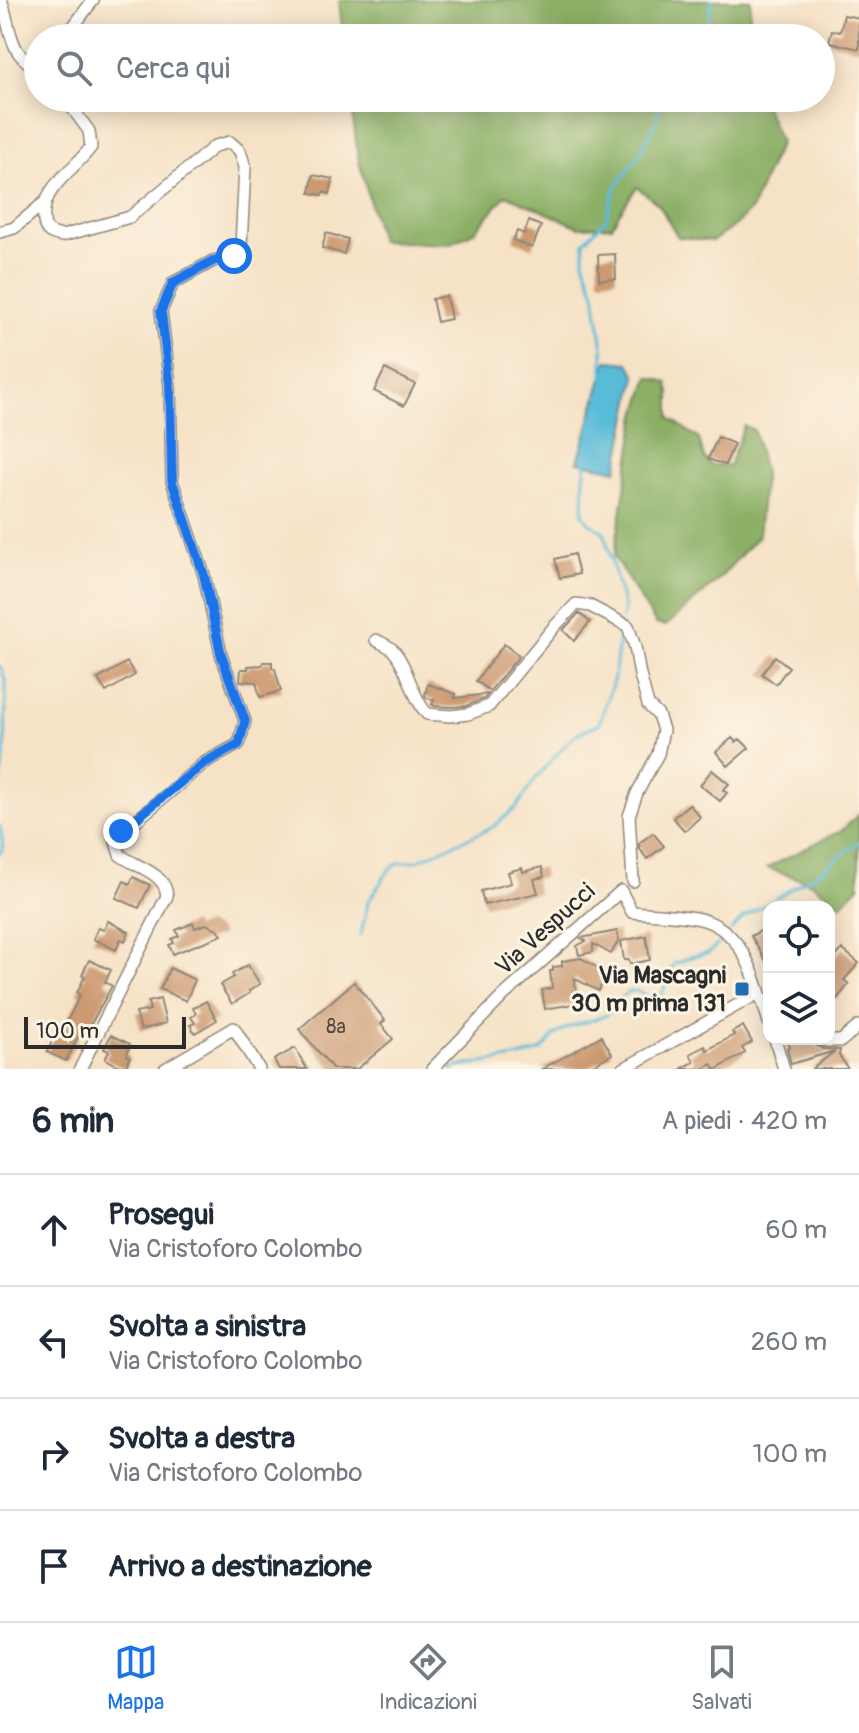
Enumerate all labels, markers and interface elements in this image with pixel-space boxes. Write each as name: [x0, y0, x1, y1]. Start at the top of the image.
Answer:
search box: [24, 24, 835, 112]
icon: search: [52, 46, 96, 90]
text: Cerca qui: [116, 50, 230, 87]
route start: [216, 238, 252, 274]
route end: [103, 813, 139, 849]
street label: Via Vespucci: [490, 877, 601, 982]
map controls: [763, 901, 835, 1045]
button: locate: [763, 901, 835, 973]
place label: Via Mascagni 30 m prima 131: [571, 961, 726, 1018]
button: layers: [763, 973, 835, 1045]
marker: Via Mascagni 30 m prima 131: [733, 980, 751, 998]
scale bar: [24, 1013, 186, 1049]
house number: 8a: [326, 1014, 346, 1039]
text: 100 m: [36, 1017, 99, 1045]
text: 6 min: [32, 1100, 114, 1143]
text: A piedi · 420 m: [662, 1105, 827, 1137]
text: Prosegui: [108, 1196, 214, 1233]
icon: ahead: [32, 1208, 76, 1252]
text: 60 m: [765, 1214, 827, 1246]
text: Via Cristoforo Colombo: [108, 1233, 362, 1265]
text: Svolta a sinistra: [108, 1308, 306, 1345]
icon: left: [32, 1320, 76, 1364]
text: 260 m: [751, 1326, 827, 1358]
text: Via Cristoforo Colombo: [108, 1345, 362, 1377]
text: Svolta a destra: [108, 1420, 295, 1457]
icon: right: [32, 1432, 76, 1476]
text: 100 m: [753, 1438, 827, 1470]
text: Via Cristoforo Colombo: [108, 1457, 362, 1489]
icon: arrive: [32, 1544, 76, 1588]
text: Arrivo a destinazione: [108, 1548, 372, 1585]
tab: Mappa: [107, 1640, 164, 1716]
tab: Indicazioni: [379, 1640, 477, 1716]
tab: Salvati: [691, 1640, 752, 1716]

